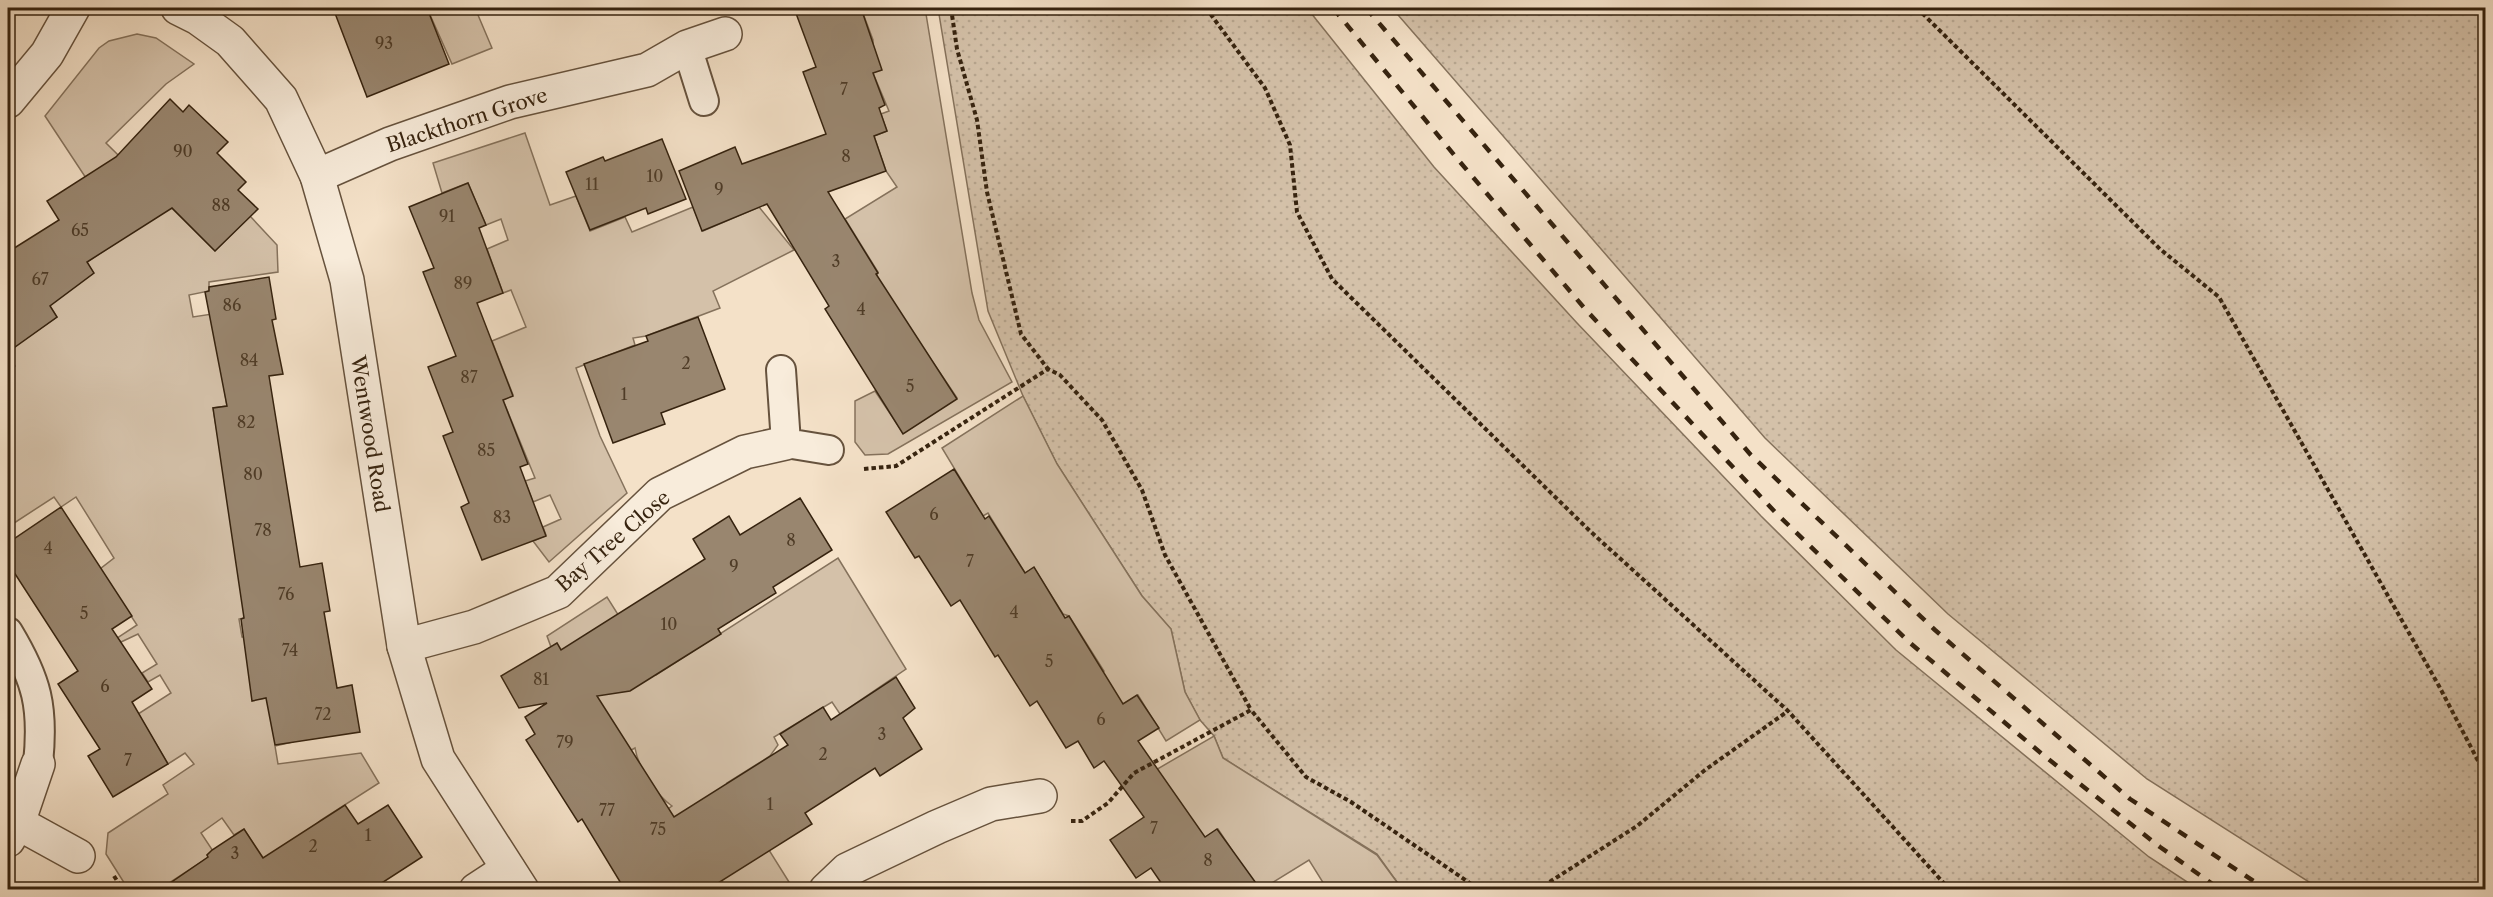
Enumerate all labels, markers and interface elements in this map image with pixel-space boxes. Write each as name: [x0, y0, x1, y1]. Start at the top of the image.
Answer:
house number: 93: [375, 33, 393, 53]
house number: 7: [840, 79, 848, 99]
street label: Blackthorn Grove: [383, 83, 551, 157]
house number: 90: [173, 141, 193, 161]
house number: 8: [841, 146, 851, 166]
house number: 10: [647, 166, 663, 186]
house number: 11: [585, 174, 599, 194]
house number: 9: [714, 179, 724, 199]
house number: 88: [212, 195, 230, 215]
house number: 91: [439, 206, 455, 226]
house number: 65: [71, 220, 89, 240]
house number: 3: [832, 251, 840, 271]
house number: 67: [31, 269, 49, 289]
house number: 89: [454, 273, 472, 293]
house number: 86: [223, 295, 241, 315]
house number: 4: [856, 299, 866, 319]
house number: 84: [240, 350, 258, 370]
street label: Wentwood Road: [346, 353, 394, 514]
house number: 2: [681, 353, 691, 373]
house number: 87: [460, 367, 478, 387]
house number: 5: [906, 376, 914, 396]
house number: 1: [621, 384, 628, 404]
house number: 82: [237, 412, 255, 432]
house number: 85: [477, 440, 495, 460]
house number: 80: [243, 464, 263, 484]
street label: Bay Tree Close: [551, 485, 675, 597]
house number: 6: [929, 504, 939, 524]
house number: 83: [493, 507, 511, 527]
house number: 78: [254, 520, 272, 540]
house number: 8: [786, 530, 796, 550]
house number: 4: [43, 538, 53, 558]
house number: 7: [966, 551, 974, 571]
house number: 9: [729, 556, 739, 576]
house number: 76: [278, 584, 294, 604]
house number: 4: [1009, 602, 1019, 622]
house number: 5: [80, 603, 88, 623]
house number: 10: [661, 614, 677, 634]
house number: 74: [282, 640, 298, 660]
house number: 5: [1045, 651, 1053, 671]
house number: 81: [533, 669, 549, 689]
house number: 6: [100, 676, 110, 696]
house number: 72: [314, 704, 332, 724]
house number: 6: [1096, 709, 1106, 729]
house number: 3: [878, 724, 886, 744]
house number: 79: [556, 732, 574, 752]
house number: 2: [818, 744, 828, 764]
house number: 7: [124, 750, 132, 770]
house number: 1: [767, 794, 774, 814]
house number: 77: [599, 800, 615, 820]
house number: 7: [1150, 818, 1158, 838]
house number: 75: [650, 819, 666, 839]
house number: 1: [365, 825, 372, 845]
house number: 2: [308, 836, 318, 856]
house number: 3: [231, 843, 239, 863]
house number: 8: [1203, 850, 1213, 870]

